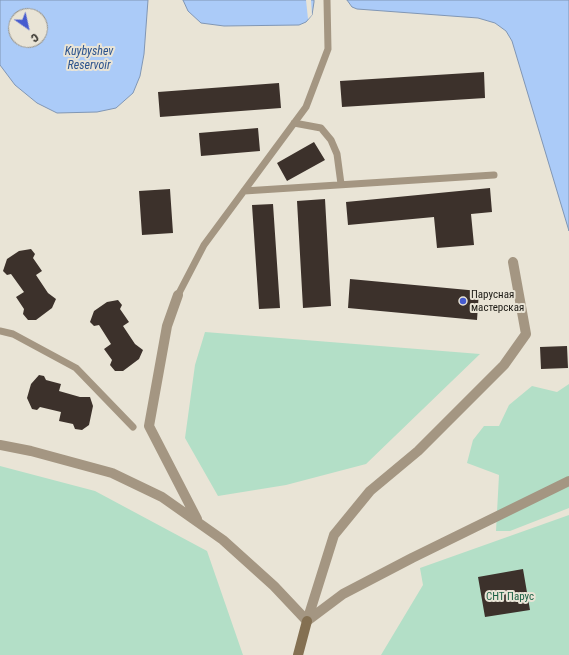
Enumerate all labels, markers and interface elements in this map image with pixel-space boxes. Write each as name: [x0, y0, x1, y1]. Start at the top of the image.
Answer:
north arrow: [8, 8, 48, 48]
text: С: [28, 30, 41, 45]
water label: Kuybyshev Reservoir: [65, 45, 113, 73]
place label: Парусная мастерская: [471, 288, 524, 314]
marker: Парусная мастерская: [458, 296, 468, 306]
park label: СНТ Парус: [486, 590, 534, 604]

